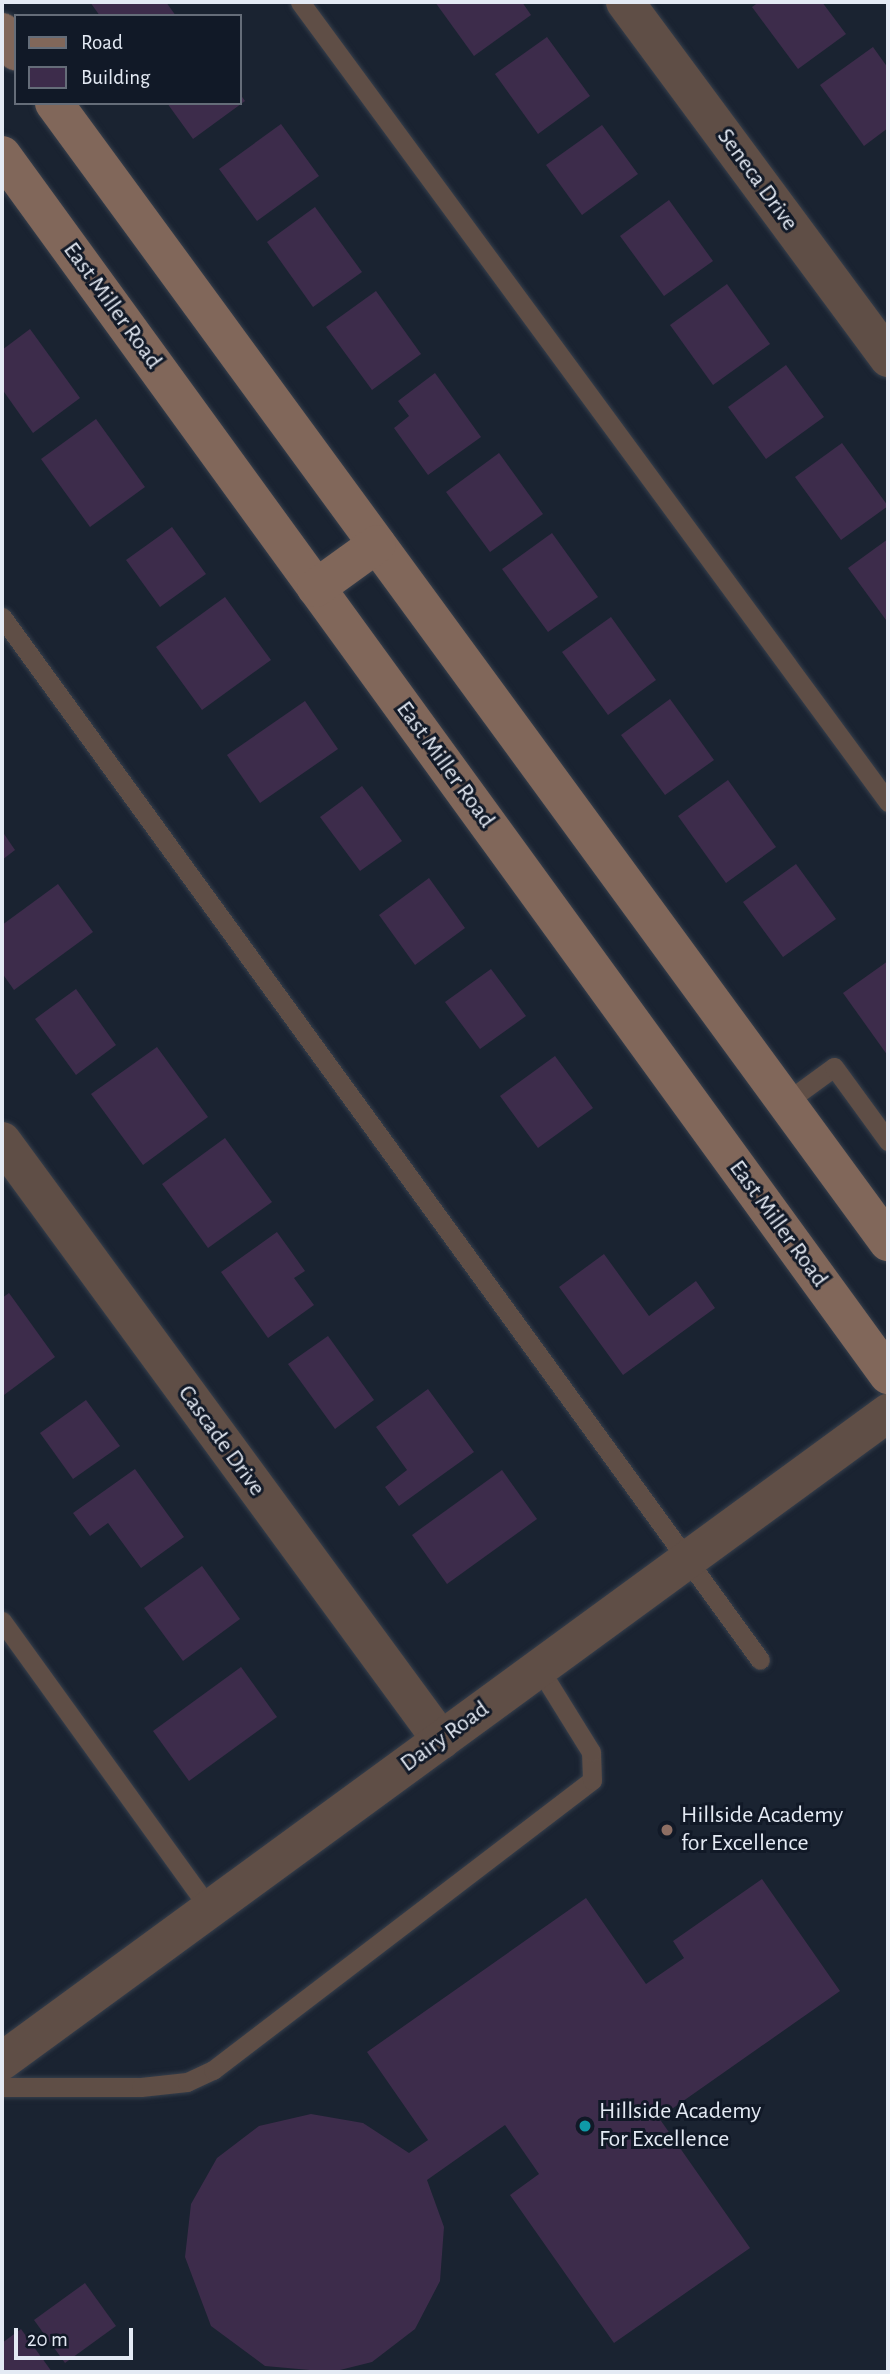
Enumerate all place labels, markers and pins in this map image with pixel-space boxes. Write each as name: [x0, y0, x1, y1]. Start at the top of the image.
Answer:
place label: Hillside Academy for Excellence: [681, 1802, 843, 1858]
marker: Hillside Academy for Excellence: [659, 1822, 675, 1838]
place label: Hillside Academy For Excellence: [599, 2098, 761, 2154]
marker: Hillside Academy For Excellence: [577, 2118, 593, 2134]

